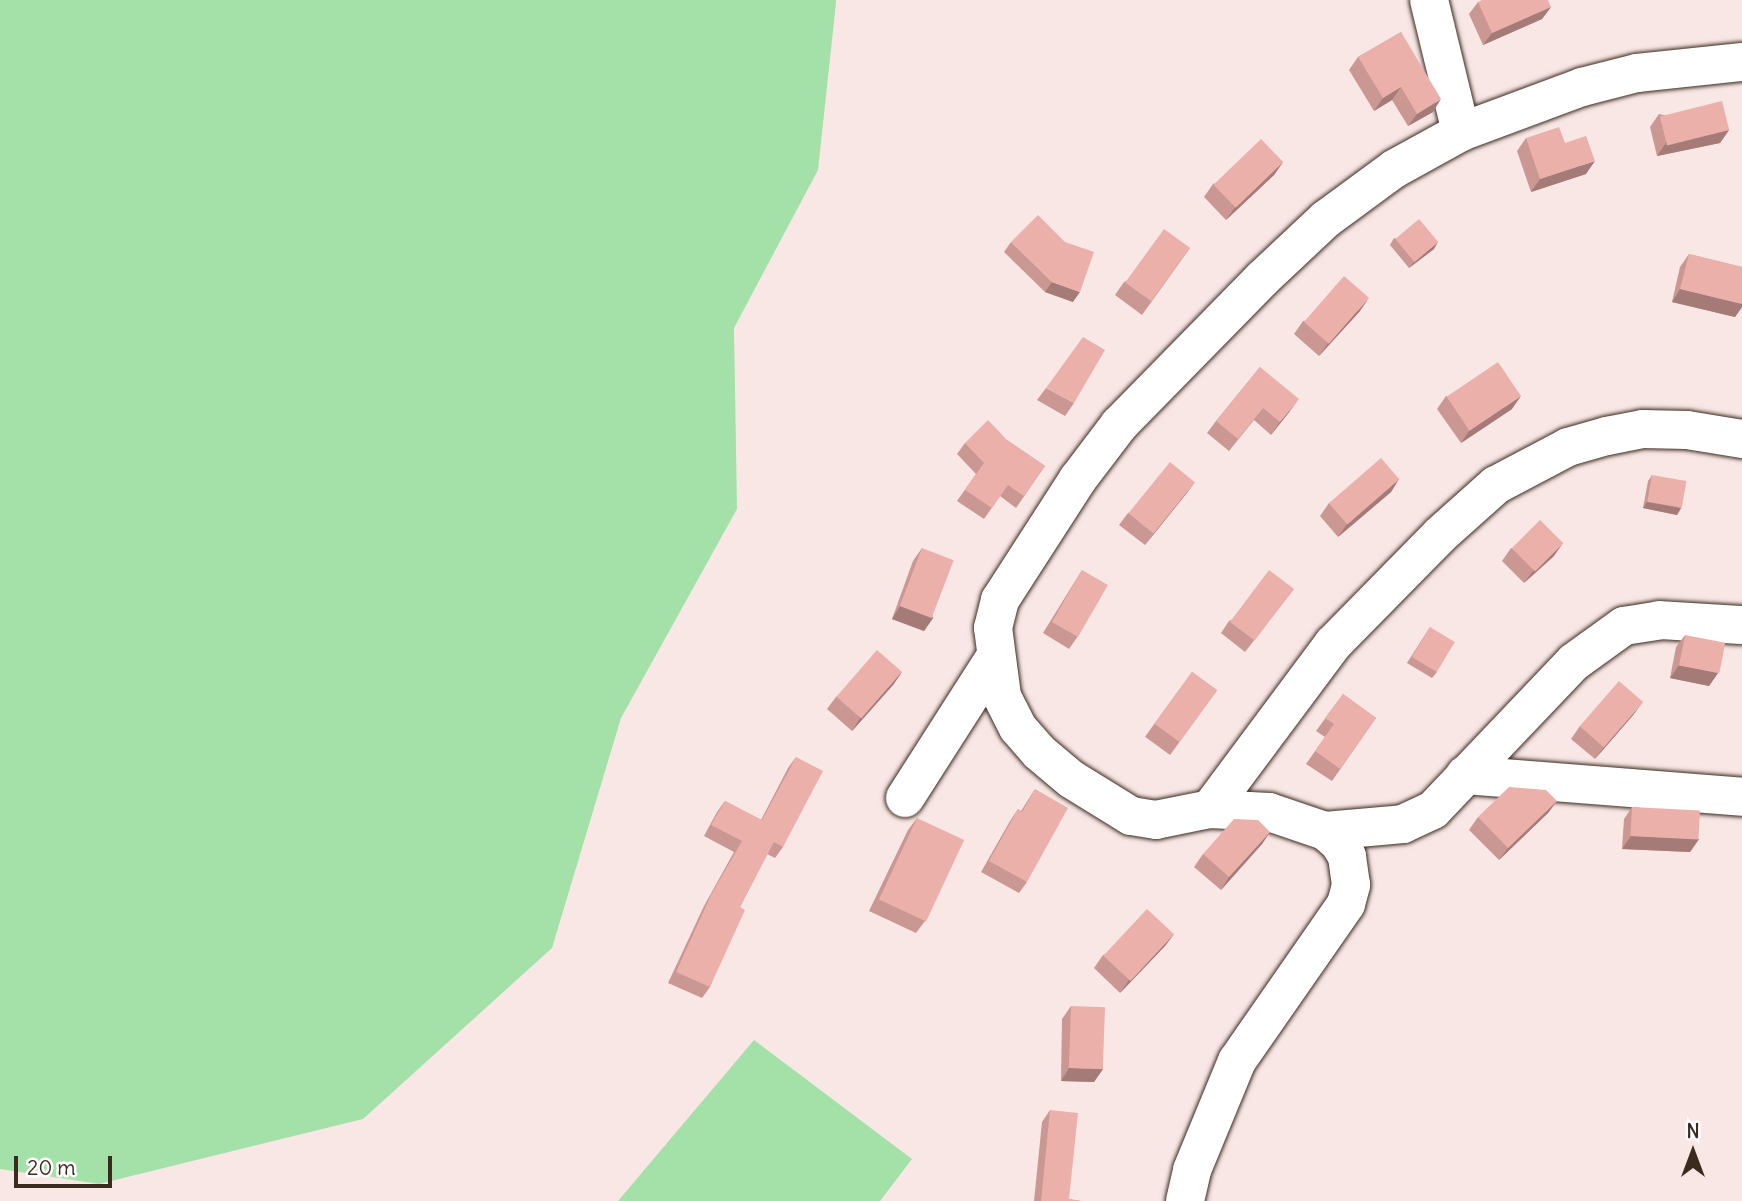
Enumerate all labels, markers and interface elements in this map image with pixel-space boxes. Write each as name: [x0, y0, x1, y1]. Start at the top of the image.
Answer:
north arrow: [1658, 1117, 1728, 1187]
text: N: [1686, 1119, 1700, 1143]
scale bar: [18, 1142, 116, 1186]
text: 20 m: [27, 1154, 76, 1181]

